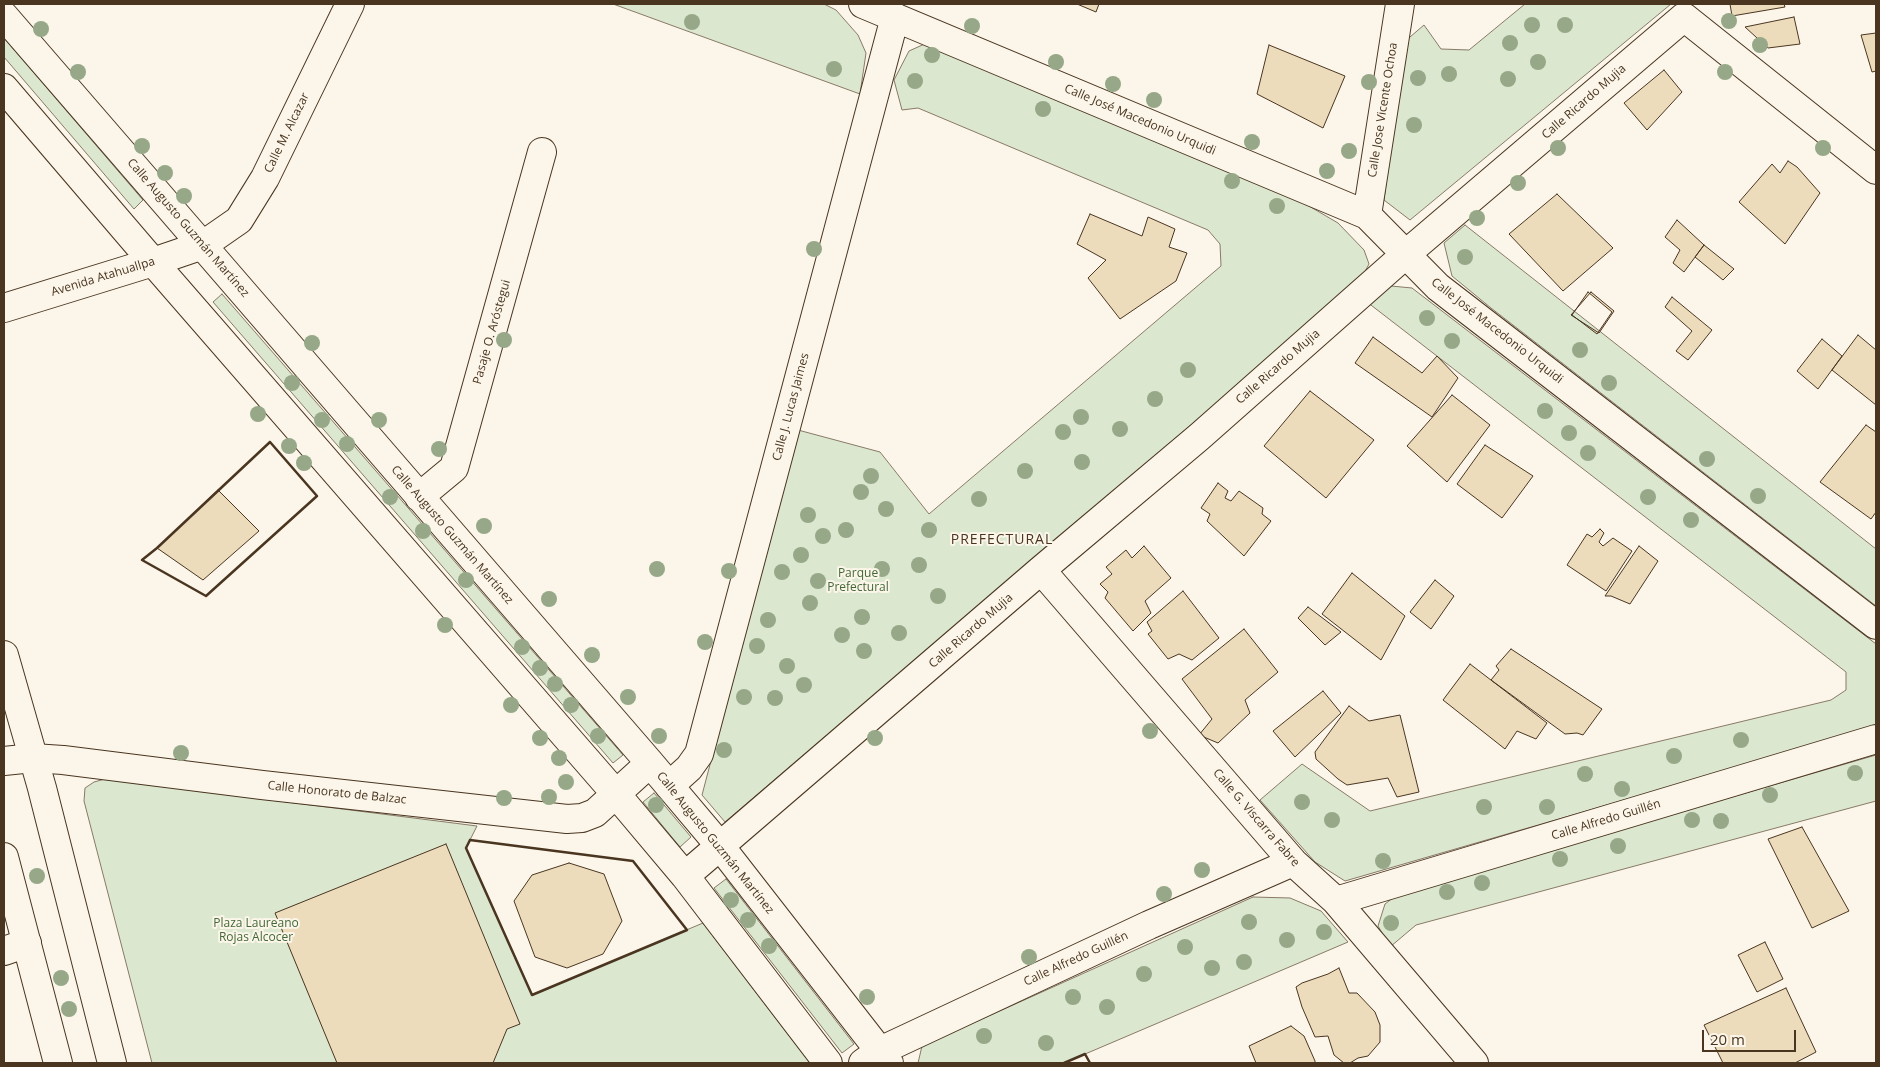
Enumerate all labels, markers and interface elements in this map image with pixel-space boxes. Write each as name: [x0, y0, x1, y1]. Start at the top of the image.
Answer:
street label: Calle Jose Vicente Ochoa: [1365, 41, 1401, 179]
street label: Calle Ricardo Mujia: [1539, 62, 1629, 142]
street label: Calle José Macedonio Urquidi: [1062, 81, 1218, 159]
street label: Calle M. Alcazar: [261, 91, 313, 175]
street label: Calle Augusto Guzmán Martínez: [124, 156, 252, 300]
street label: Avenida Atahuallpa: [49, 254, 157, 300]
street label: Calle José Macedonio Urquidi: [1428, 275, 1566, 387]
street label: Pasaje O. Aróstegui: [470, 278, 514, 386]
street label: Calle Ricardo Mujia: [1233, 327, 1323, 407]
street label: Calle J. Lucas Jaimes: [770, 352, 812, 462]
street label: Calle Augusto Guzmán Martínez: [388, 463, 516, 607]
district label: PREFECTURAL: [949, 532, 1055, 548]
park label: Parque Prefectural: [827, 567, 889, 595]
street label: Calle Ricardo Mujia: [926, 591, 1016, 671]
street label: Calle G. Viscarra Fabre: [1210, 766, 1302, 870]
street label: Calle Augusto Guzmán Martínez: [653, 769, 777, 917]
street label: Calle Honorato de Balzac: [267, 779, 407, 807]
street label: Calle Alfredo Guillén: [1550, 797, 1662, 843]
park label: Plaza Laureano Rojas Alcocer: [213, 917, 299, 945]
street label: Calle Alfredo Guillén: [1022, 929, 1130, 989]
scale bar: [1705, 1020, 1799, 1052]
text: 20 m: [1710, 1029, 1745, 1049]

